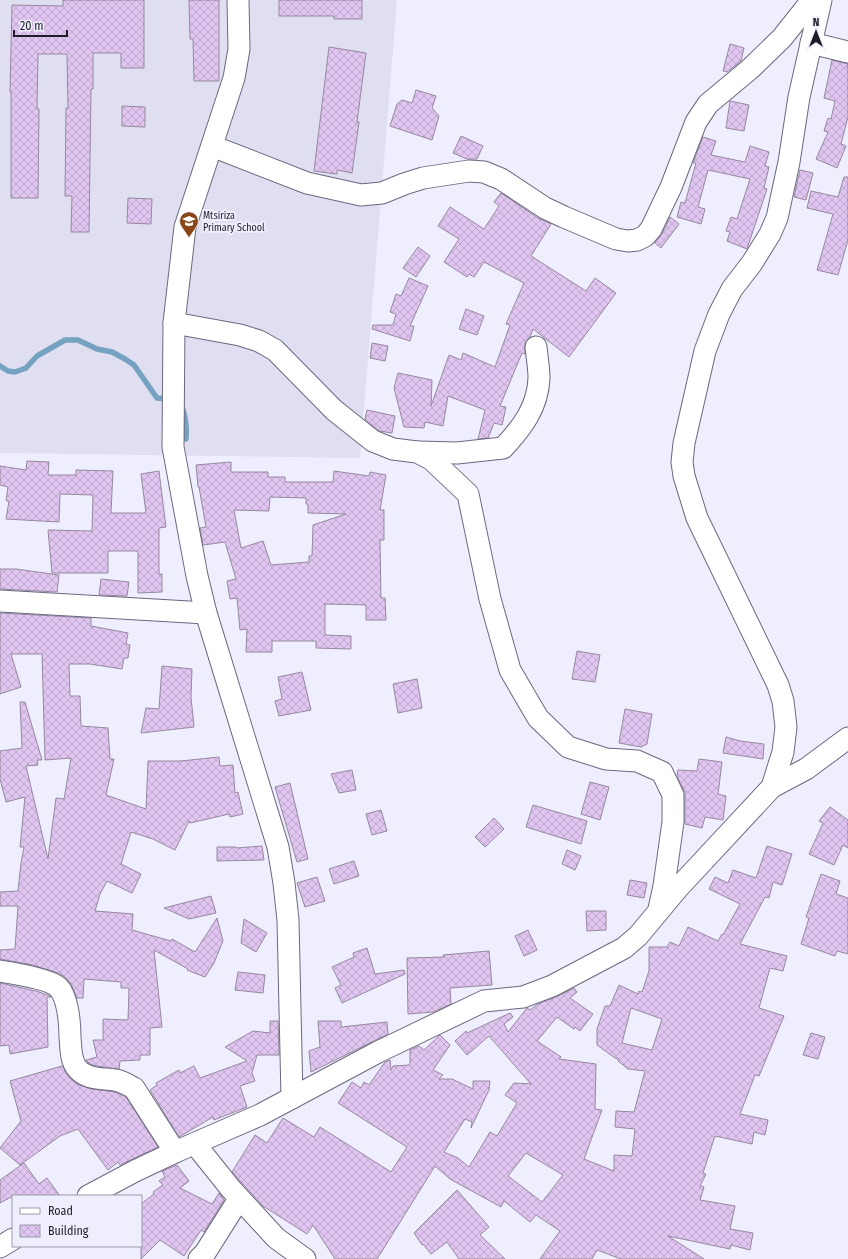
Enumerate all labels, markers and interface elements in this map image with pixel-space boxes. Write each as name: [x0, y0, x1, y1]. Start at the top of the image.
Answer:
scale bar: [14, 12, 67, 38]
north arrow: [796, 12, 836, 52]
text: N: [813, 16, 819, 29]
text: 20 m: [20, 19, 44, 33]
school or university icon: Mtsiriza Primary School: [178, 210, 200, 238]
place label: Mtsiriza Primary School: [203, 210, 265, 234]
legend: [12, 1195, 142, 1247]
text: Road: [48, 1204, 73, 1218]
text: Building: [48, 1224, 89, 1238]

